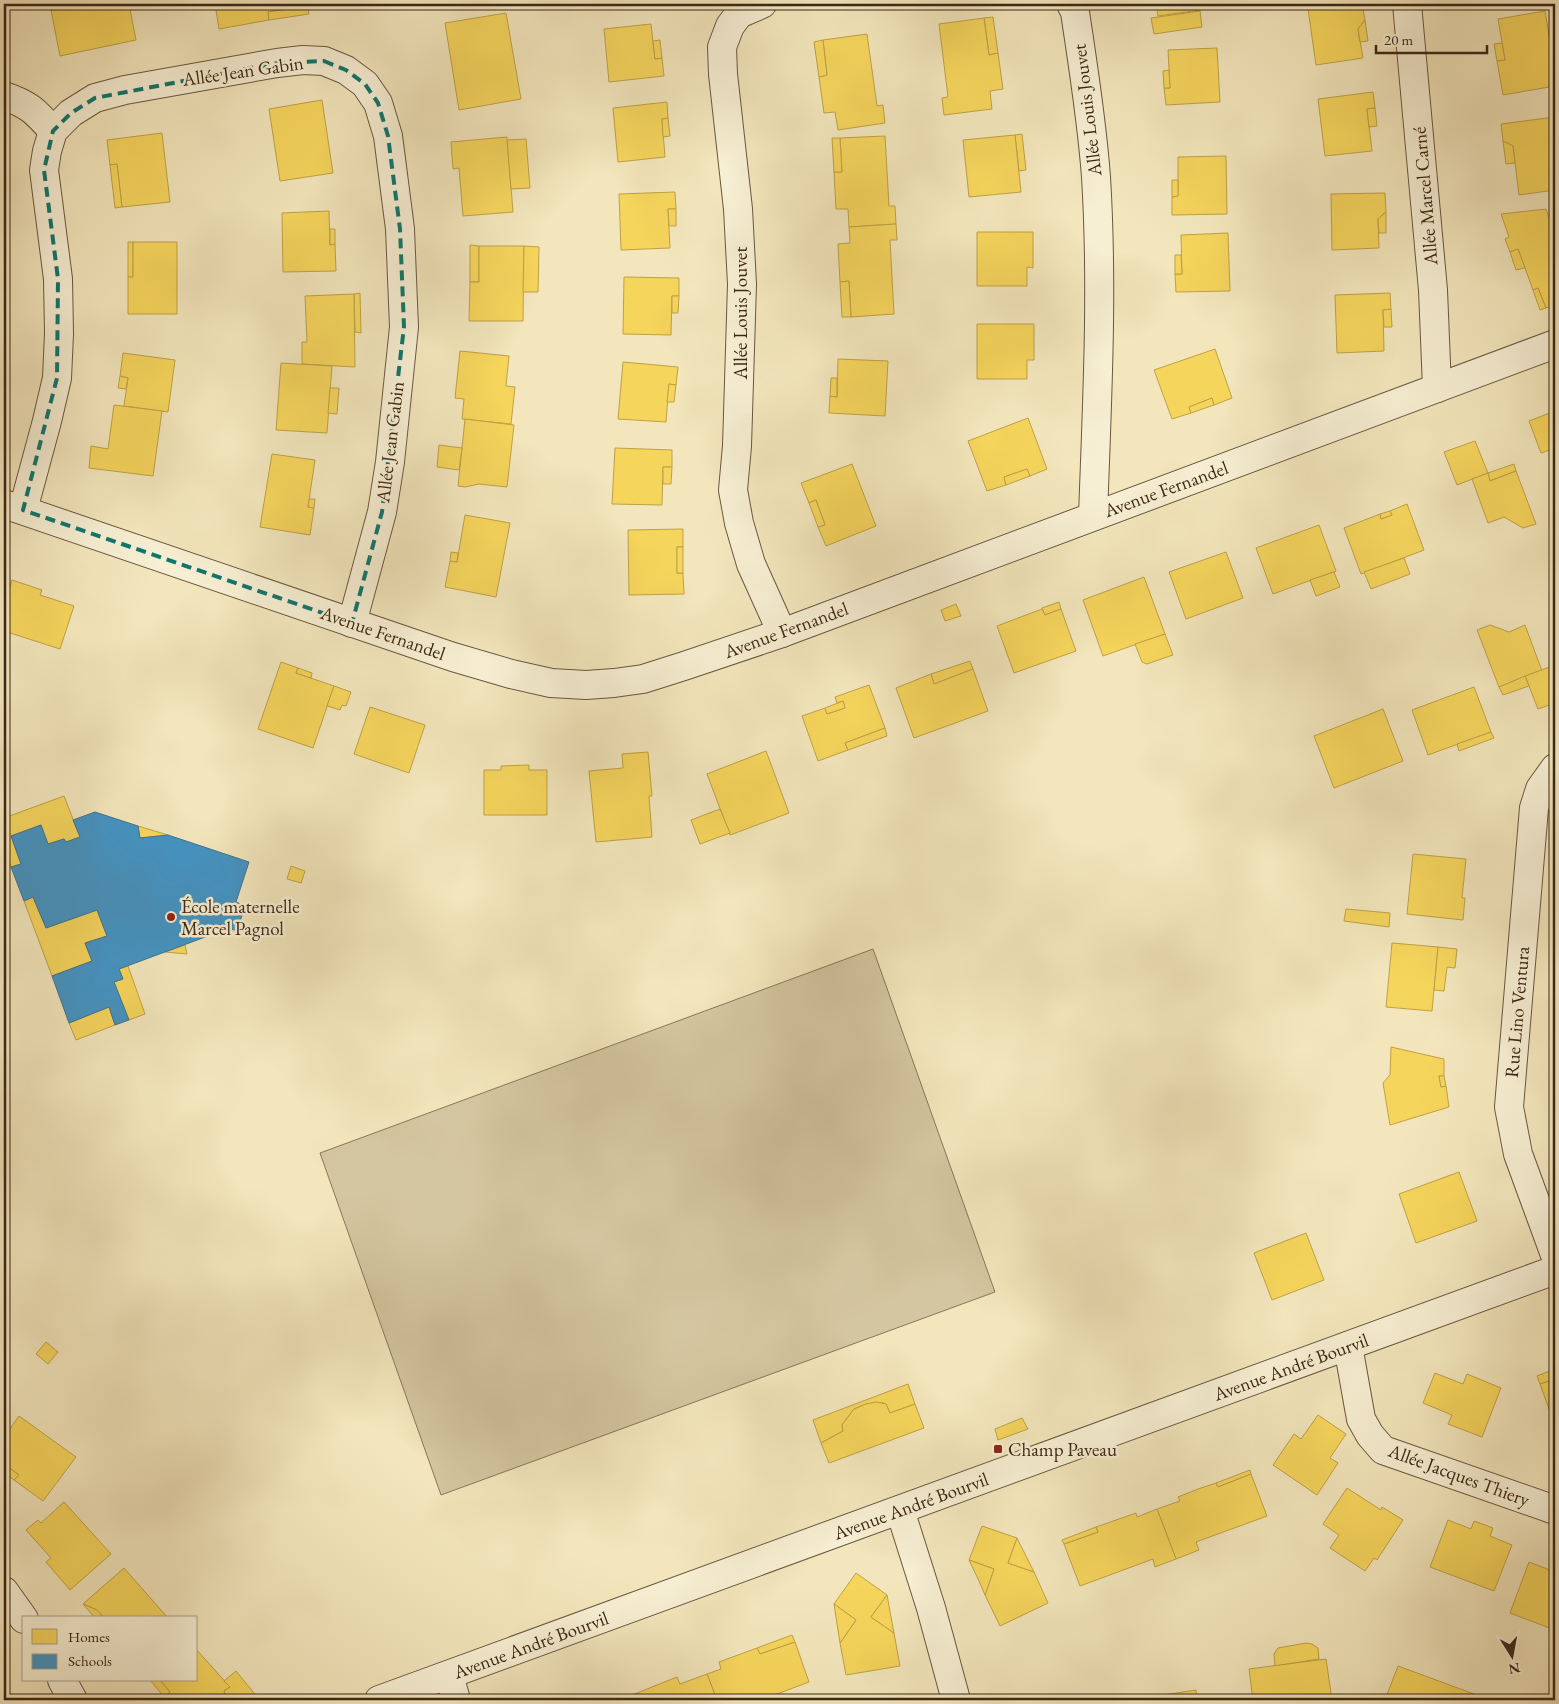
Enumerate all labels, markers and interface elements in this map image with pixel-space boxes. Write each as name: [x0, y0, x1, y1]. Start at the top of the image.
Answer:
scale bar: [1376, 22, 1488, 54]
text: 20 m: [1384, 30, 1413, 49]
street label: Allée Louis Jouvet: [1066, 42, 1108, 178]
street label: Allée Jean Gabin: [180, 50, 305, 92]
street label: Allée Marcel Carné: [1406, 125, 1444, 268]
street label: Allée Louis Jouvet: [728, 247, 753, 380]
street label: Allée Jean Gabin: [370, 380, 410, 505]
street label: Avenue Fernandel: [1099, 455, 1232, 523]
street label: Avenue Fernandel: [719, 596, 852, 664]
street label: Avenue Fernandel: [316, 600, 449, 666]
place label: École maternelle Marcel Pagnol: [181, 894, 300, 941]
marker: École maternelle Marcel Pagnol: [165, 911, 177, 923]
street label: Rue Lino Ventura: [1499, 945, 1535, 1079]
street label: Avenue André Bourvil: [1209, 1327, 1372, 1407]
place label: Champ Paveau: [1008, 1437, 1117, 1462]
street label: Allée Jacques Thiery: [1384, 1437, 1534, 1512]
marker: Champ Paveau: [992, 1443, 1004, 1455]
street label: Avenue André Bourvil: [829, 1466, 992, 1546]
street label: Avenue André Bourvil: [449, 1605, 612, 1685]
legend: [22, 1616, 198, 1682]
text: Homes: [68, 1627, 110, 1646]
north arrow: [1486, 1632, 1536, 1682]
text: Schools: [68, 1651, 112, 1670]
text: N: [1507, 1659, 1522, 1679]

